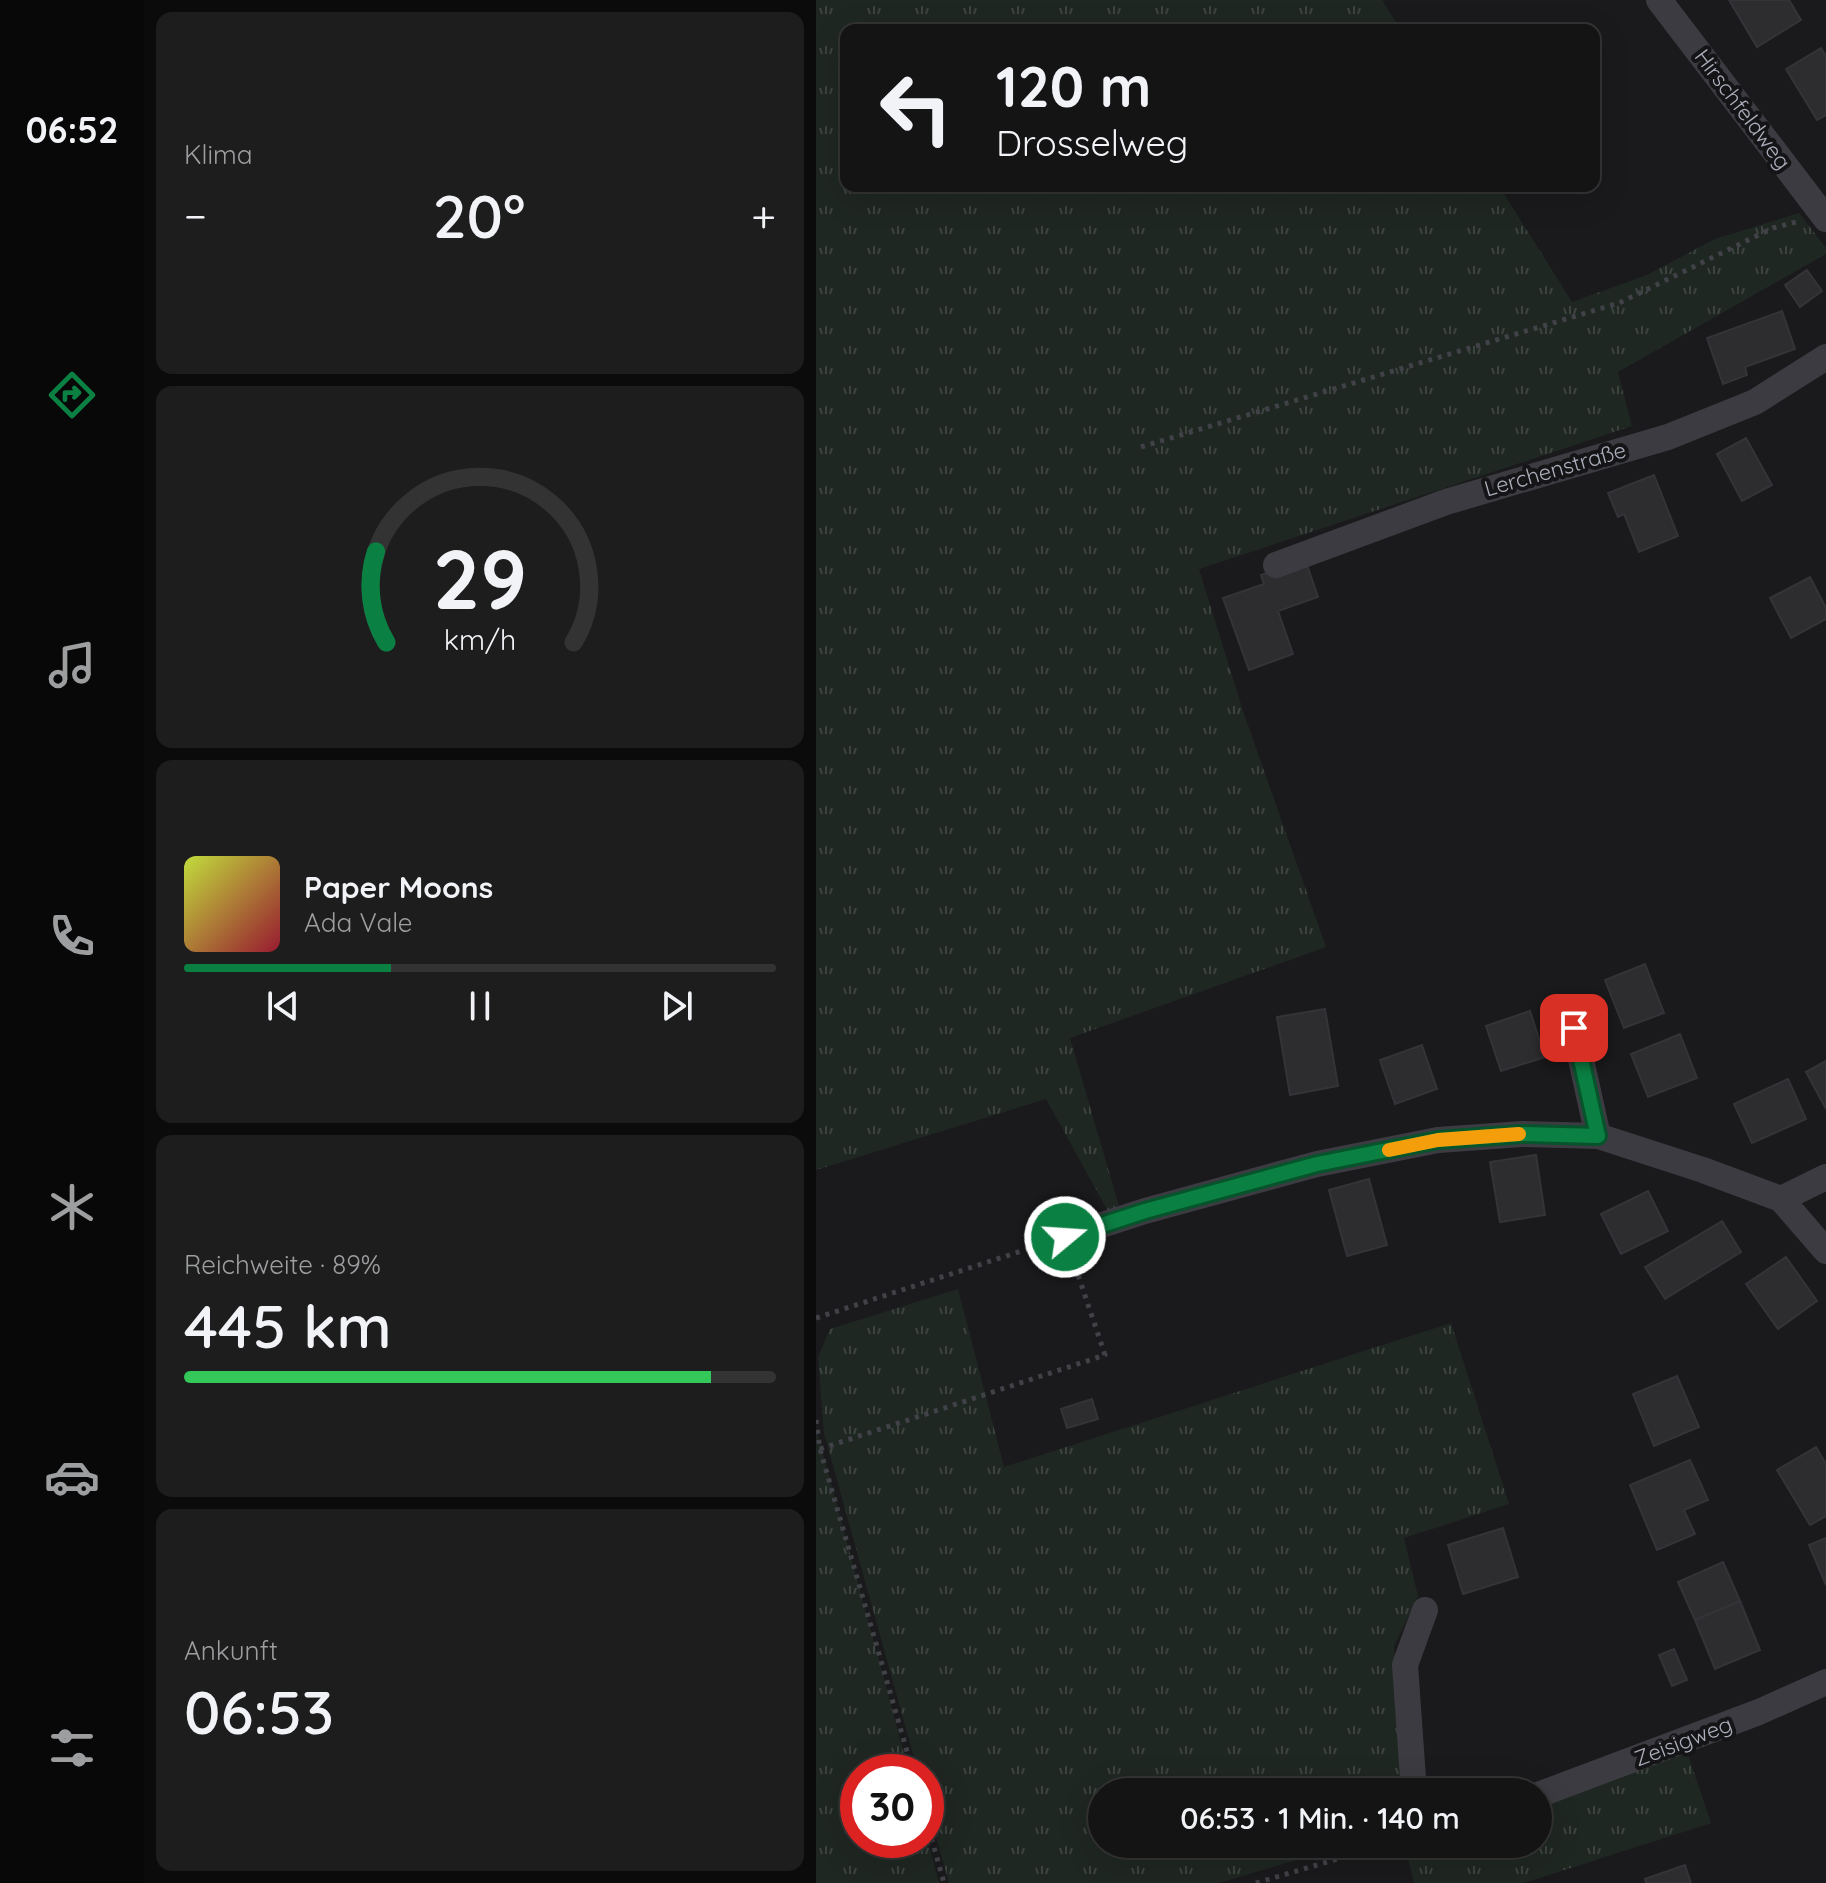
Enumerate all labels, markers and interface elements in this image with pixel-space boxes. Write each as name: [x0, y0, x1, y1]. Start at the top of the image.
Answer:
street label: Hirschfeldweg: [1689, 43, 1797, 175]
text: 120 m: [996, 51, 1151, 121]
icon: left: [864, 56, 968, 160]
text: 06:52: [25, 107, 119, 152]
text: Drosselweg: [996, 120, 1188, 165]
text: Klima: [184, 138, 253, 171]
text: 20°: [433, 178, 525, 253]
text: −: [184, 188, 207, 243]
text: +: [751, 188, 776, 243]
icon: directions: [44, 367, 100, 423]
street label: Lerchenstraße: [1481, 435, 1629, 503]
text: 29: [433, 526, 527, 630]
text: km/h: [444, 621, 516, 657]
icon: music: [44, 637, 100, 693]
text: Paper Moons: [304, 868, 493, 906]
text: Ada Vale: [304, 906, 413, 939]
icon: phone: [44, 908, 100, 964]
icon: previous: [261, 984, 305, 1028]
icon: pause: [458, 984, 502, 1028]
icon: next: [655, 984, 699, 1028]
pin: [1540, 994, 1608, 1062]
icon: arrive: [1552, 1006, 1596, 1050]
icon: climate: [44, 1179, 100, 1235]
position arrow: [1023, 1195, 1107, 1279]
text: Reichweite · 89%: [184, 1248, 381, 1281]
text: 445 km: [184, 1288, 392, 1363]
icon: car: [44, 1449, 100, 1505]
text: Ankunft: [184, 1634, 278, 1667]
text: 06:53: [184, 1674, 334, 1749]
street label: Zeisigweg: [1630, 1710, 1736, 1772]
icon: filters: [44, 1720, 100, 1776]
speed limit sign: 30: [840, 1754, 944, 1858]
text: 06:53 · 1 Min. · 140 m: [1180, 1799, 1460, 1837]

